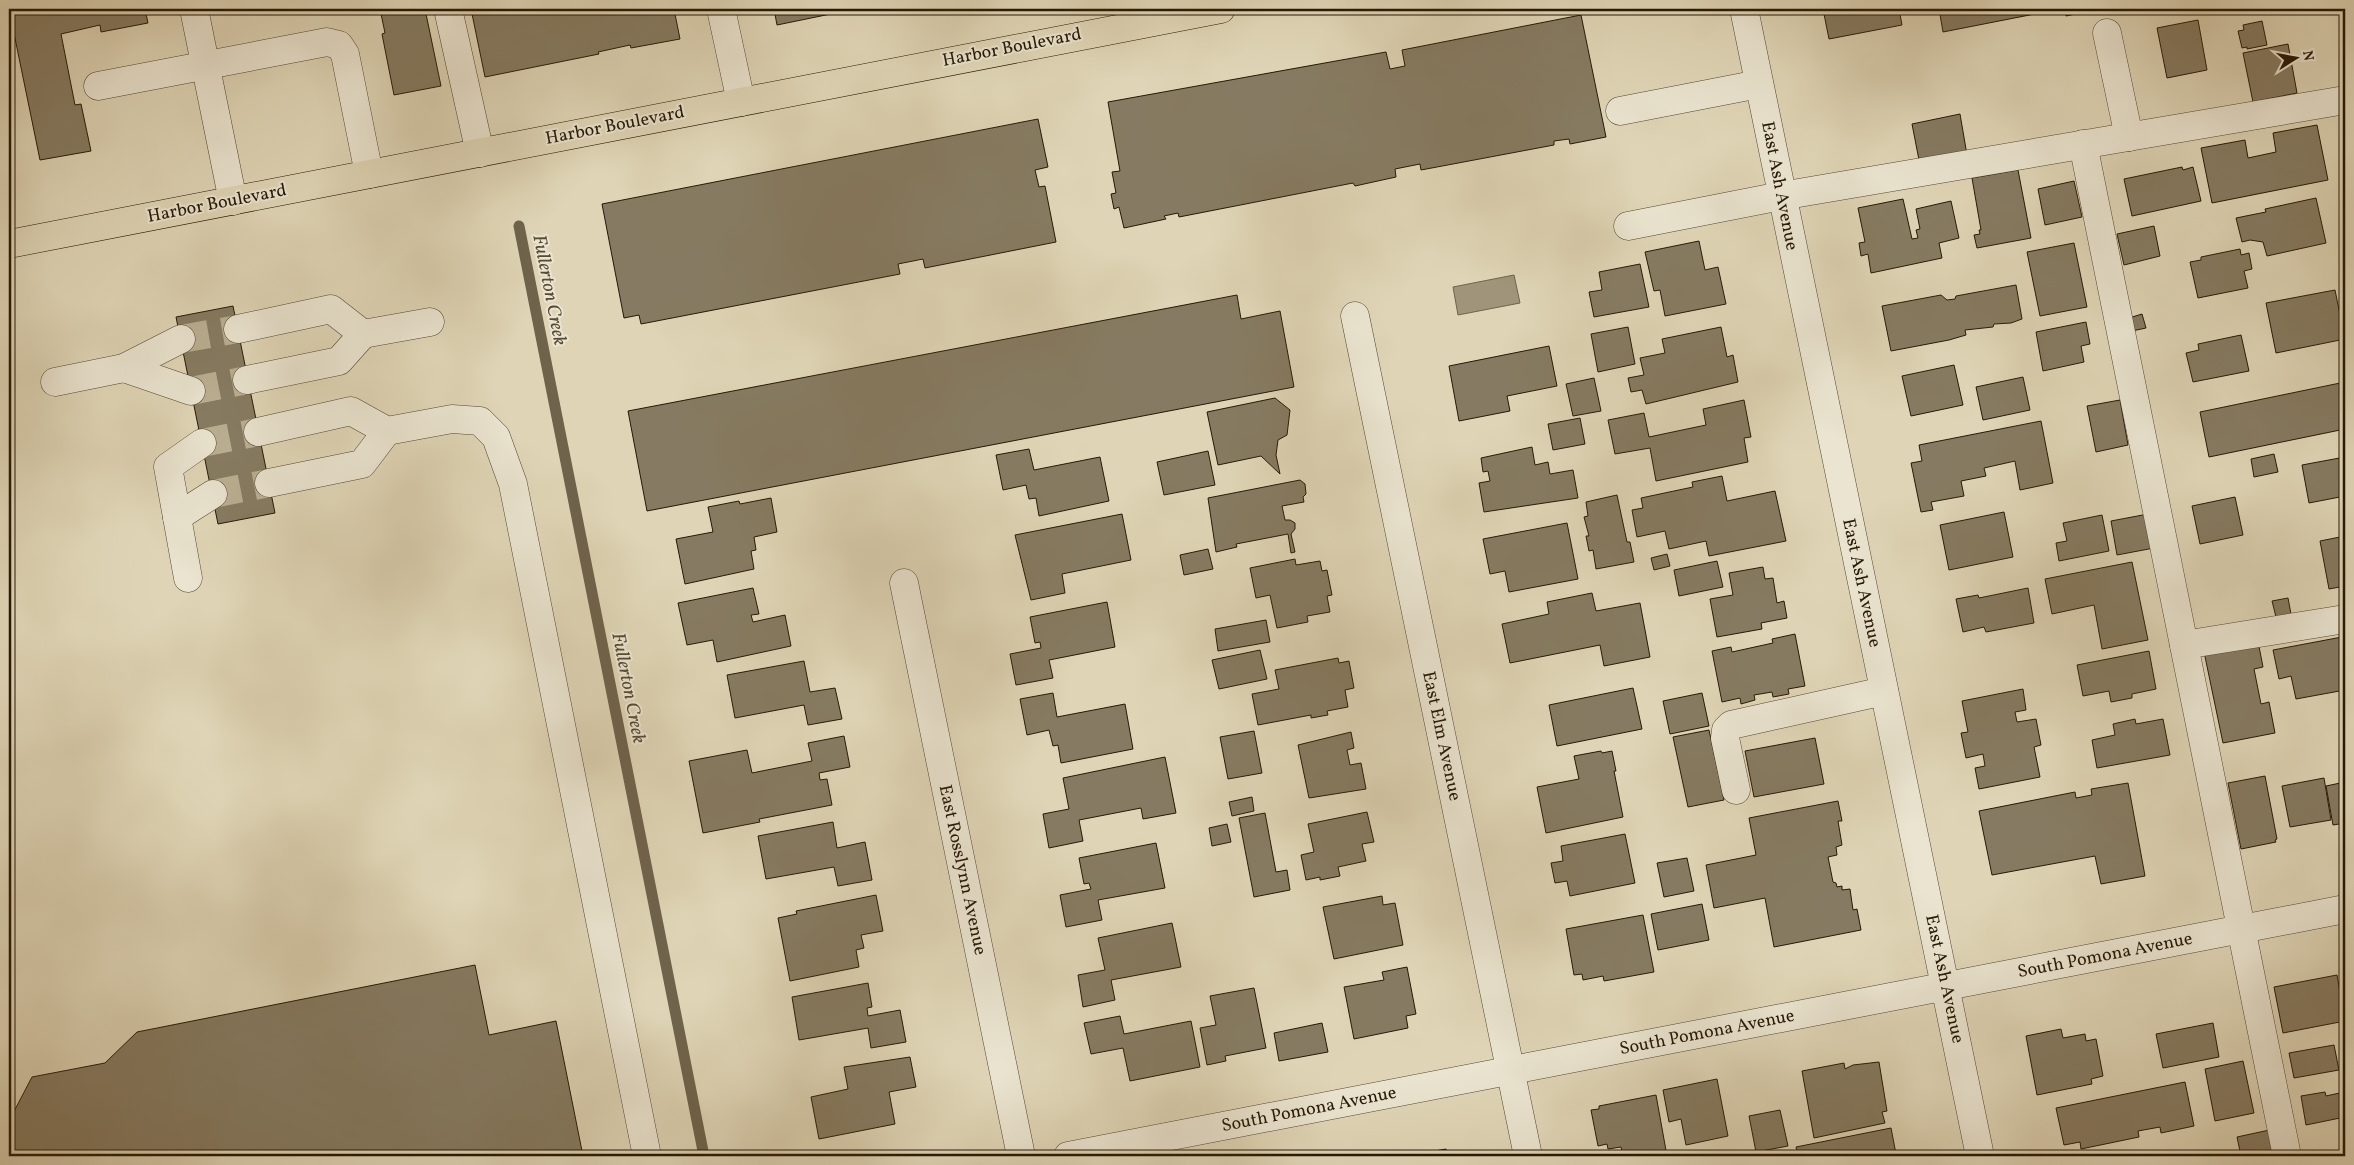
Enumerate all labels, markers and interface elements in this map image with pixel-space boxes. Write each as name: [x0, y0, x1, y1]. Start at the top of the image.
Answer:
street label: Harbor Boulevard: [940, 22, 1084, 74]
north arrow: [2272, 32, 2322, 82]
text: N: [2297, 49, 2318, 63]
street label: Harbor Boulevard: [543, 100, 687, 152]
street label: East Ash Avenue: [1754, 119, 1804, 253]
street label: Harbor Boulevard: [145, 178, 289, 230]
water label: Fullerton Creek: [526, 232, 573, 348]
street label: East Ash Avenue: [1835, 516, 1887, 650]
water label: Fullerton Creek: [605, 630, 652, 746]
street label: East Elm Avenue: [1415, 669, 1467, 803]
street label: East Rosslynn Avenue: [932, 783, 992, 957]
street label: East Ash Avenue: [1918, 912, 1970, 1046]
street label: South Pomona Avenue: [2015, 927, 2195, 985]
street label: South Pomona Avenue: [1617, 1004, 1797, 1062]
street label: South Pomona Avenue: [1219, 1081, 1399, 1139]

